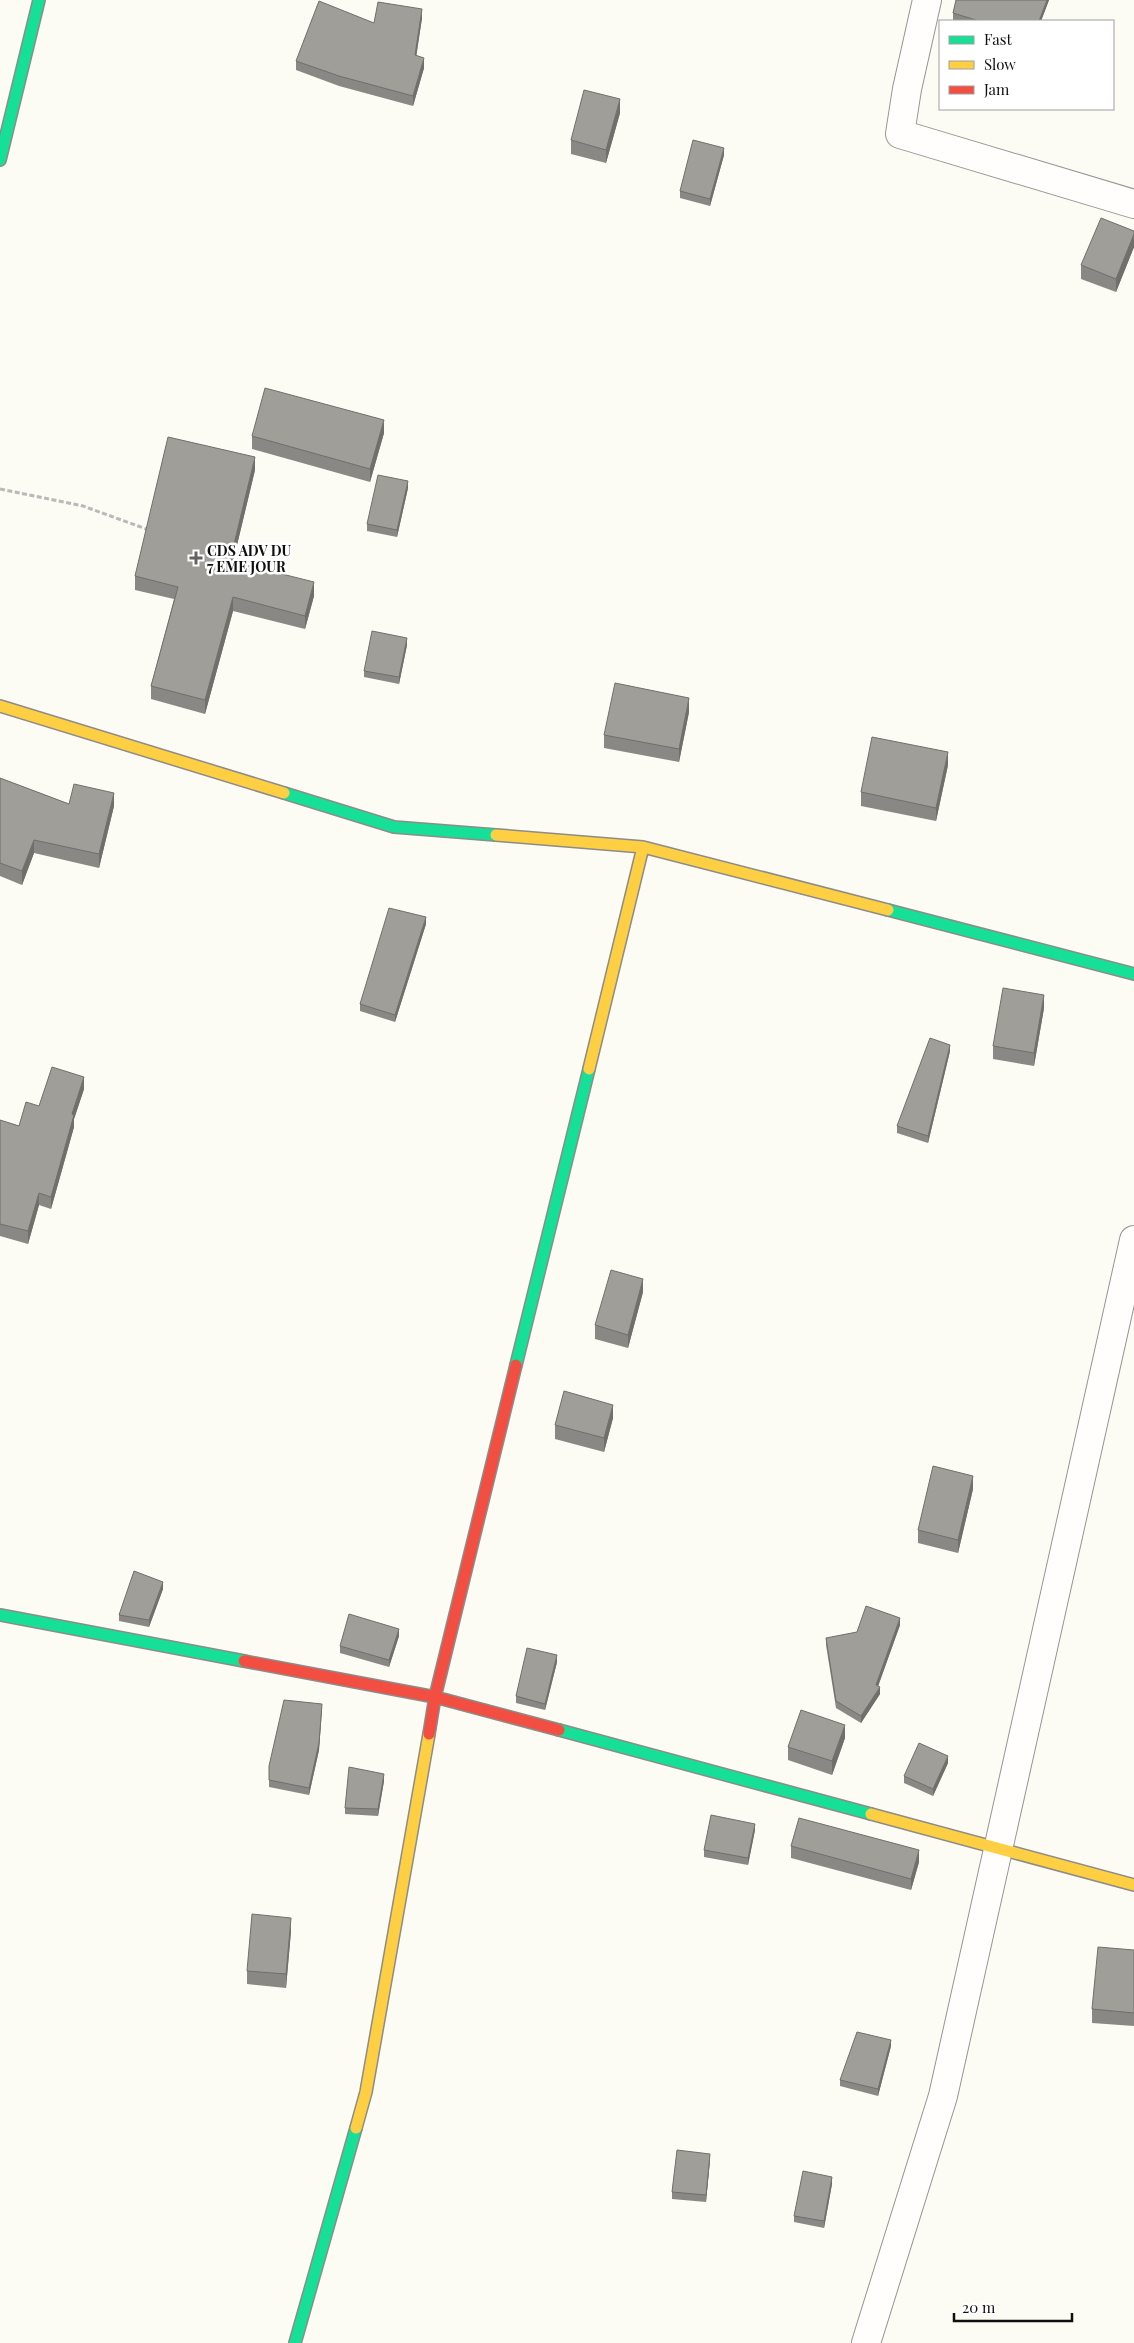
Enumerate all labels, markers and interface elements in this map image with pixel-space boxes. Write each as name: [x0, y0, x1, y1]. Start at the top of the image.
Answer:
legend: [939, 20, 1114, 110]
text: Fast: [984, 29, 1013, 49]
text: Slow: [984, 54, 1016, 74]
text: Jam: [983, 79, 1010, 99]
place label: CDS ADV DU 7 EME JOUR: [207, 541, 291, 576]
marker: CDS ADV DU 7 EME JOUR: [189, 551, 203, 565]
scale bar: [954, 2290, 1072, 2322]
text: 20 m: [962, 2297, 996, 2317]

